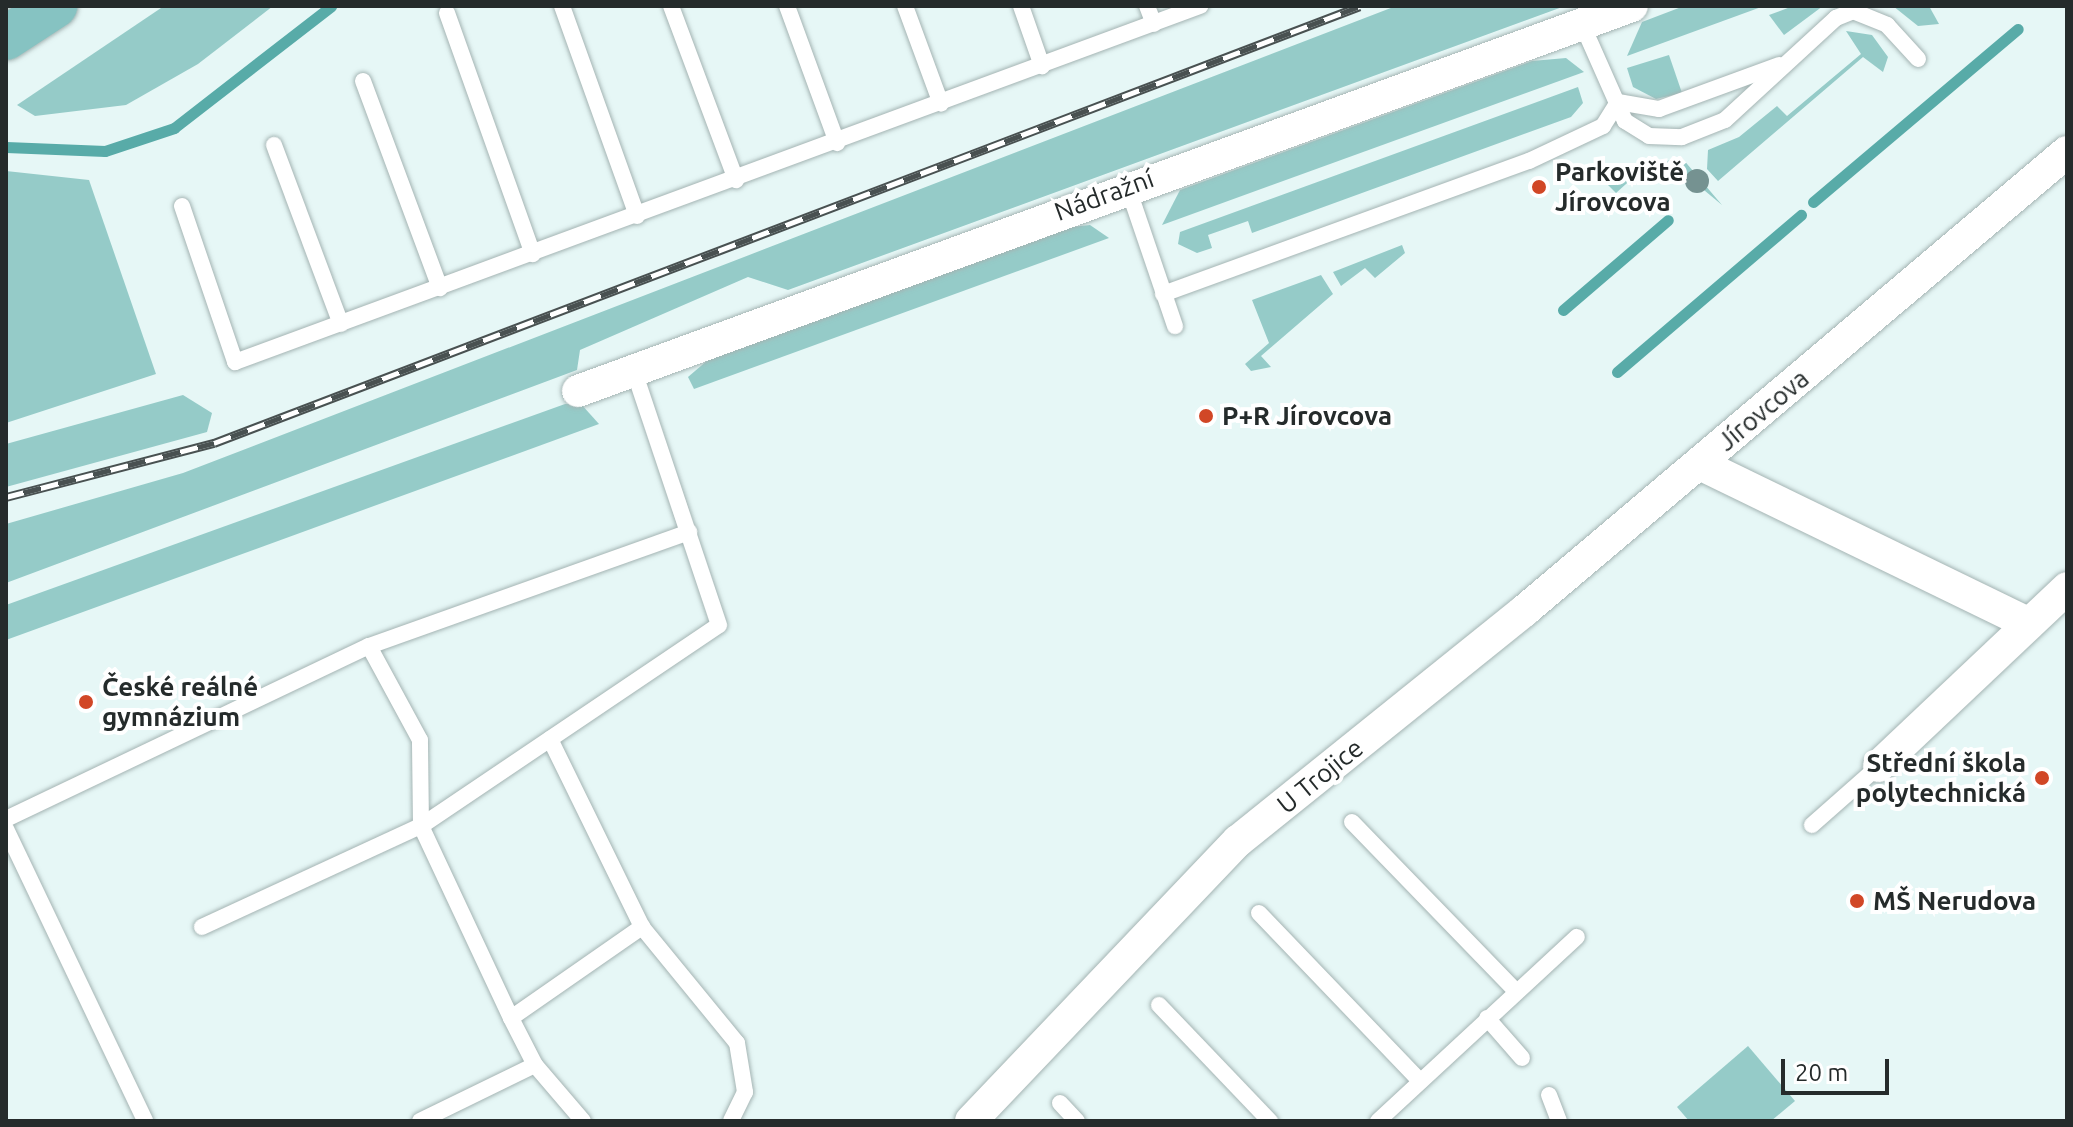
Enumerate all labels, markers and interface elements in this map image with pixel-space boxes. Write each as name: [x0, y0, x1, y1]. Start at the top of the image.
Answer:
place label: Parkoviště Jírovcova: [1555, 156, 1684, 218]
street label: Nádražní: [1050, 163, 1158, 227]
marker: Parkoviště Jírovcova: [1530, 178, 1548, 196]
street label: Jírovcova: [1711, 363, 1815, 457]
place label: P+R Jírovcova: [1222, 400, 1392, 432]
marker: P+R Jírovcova: [1197, 407, 1215, 425]
place label: České reálné gymnázium: [102, 671, 258, 732]
marker: České reálné gymnázium: [77, 693, 95, 711]
street label: U Trojice: [1271, 732, 1369, 820]
place label: Střední škola polytechnická: [1856, 747, 2026, 808]
marker: Střední škola polytechnická: [2033, 769, 2051, 787]
place label: MŠ Nerudova: [1873, 885, 2036, 917]
marker: MŠ Nerudova: [1848, 892, 1866, 910]
scale bar: [1785, 1043, 1893, 1093]
text: 20 m: [1795, 1059, 1848, 1086]

